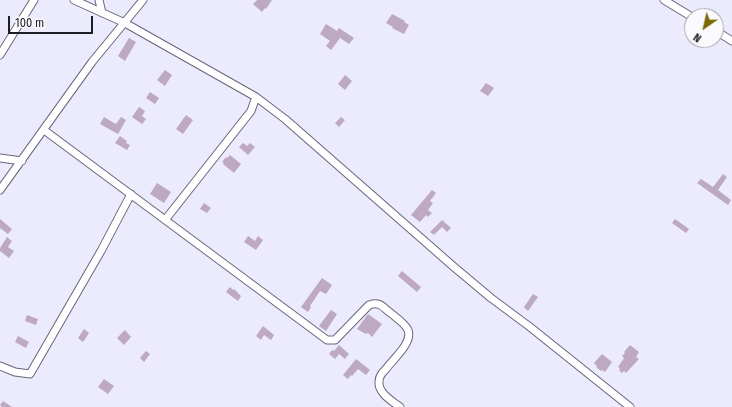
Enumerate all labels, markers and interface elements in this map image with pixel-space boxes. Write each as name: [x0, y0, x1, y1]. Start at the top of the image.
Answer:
scale bar: [10, 8, 95, 34]
north arrow: [684, 8, 724, 48]
text: 100 m: [15, 16, 44, 30]
text: N: [691, 30, 704, 45]

